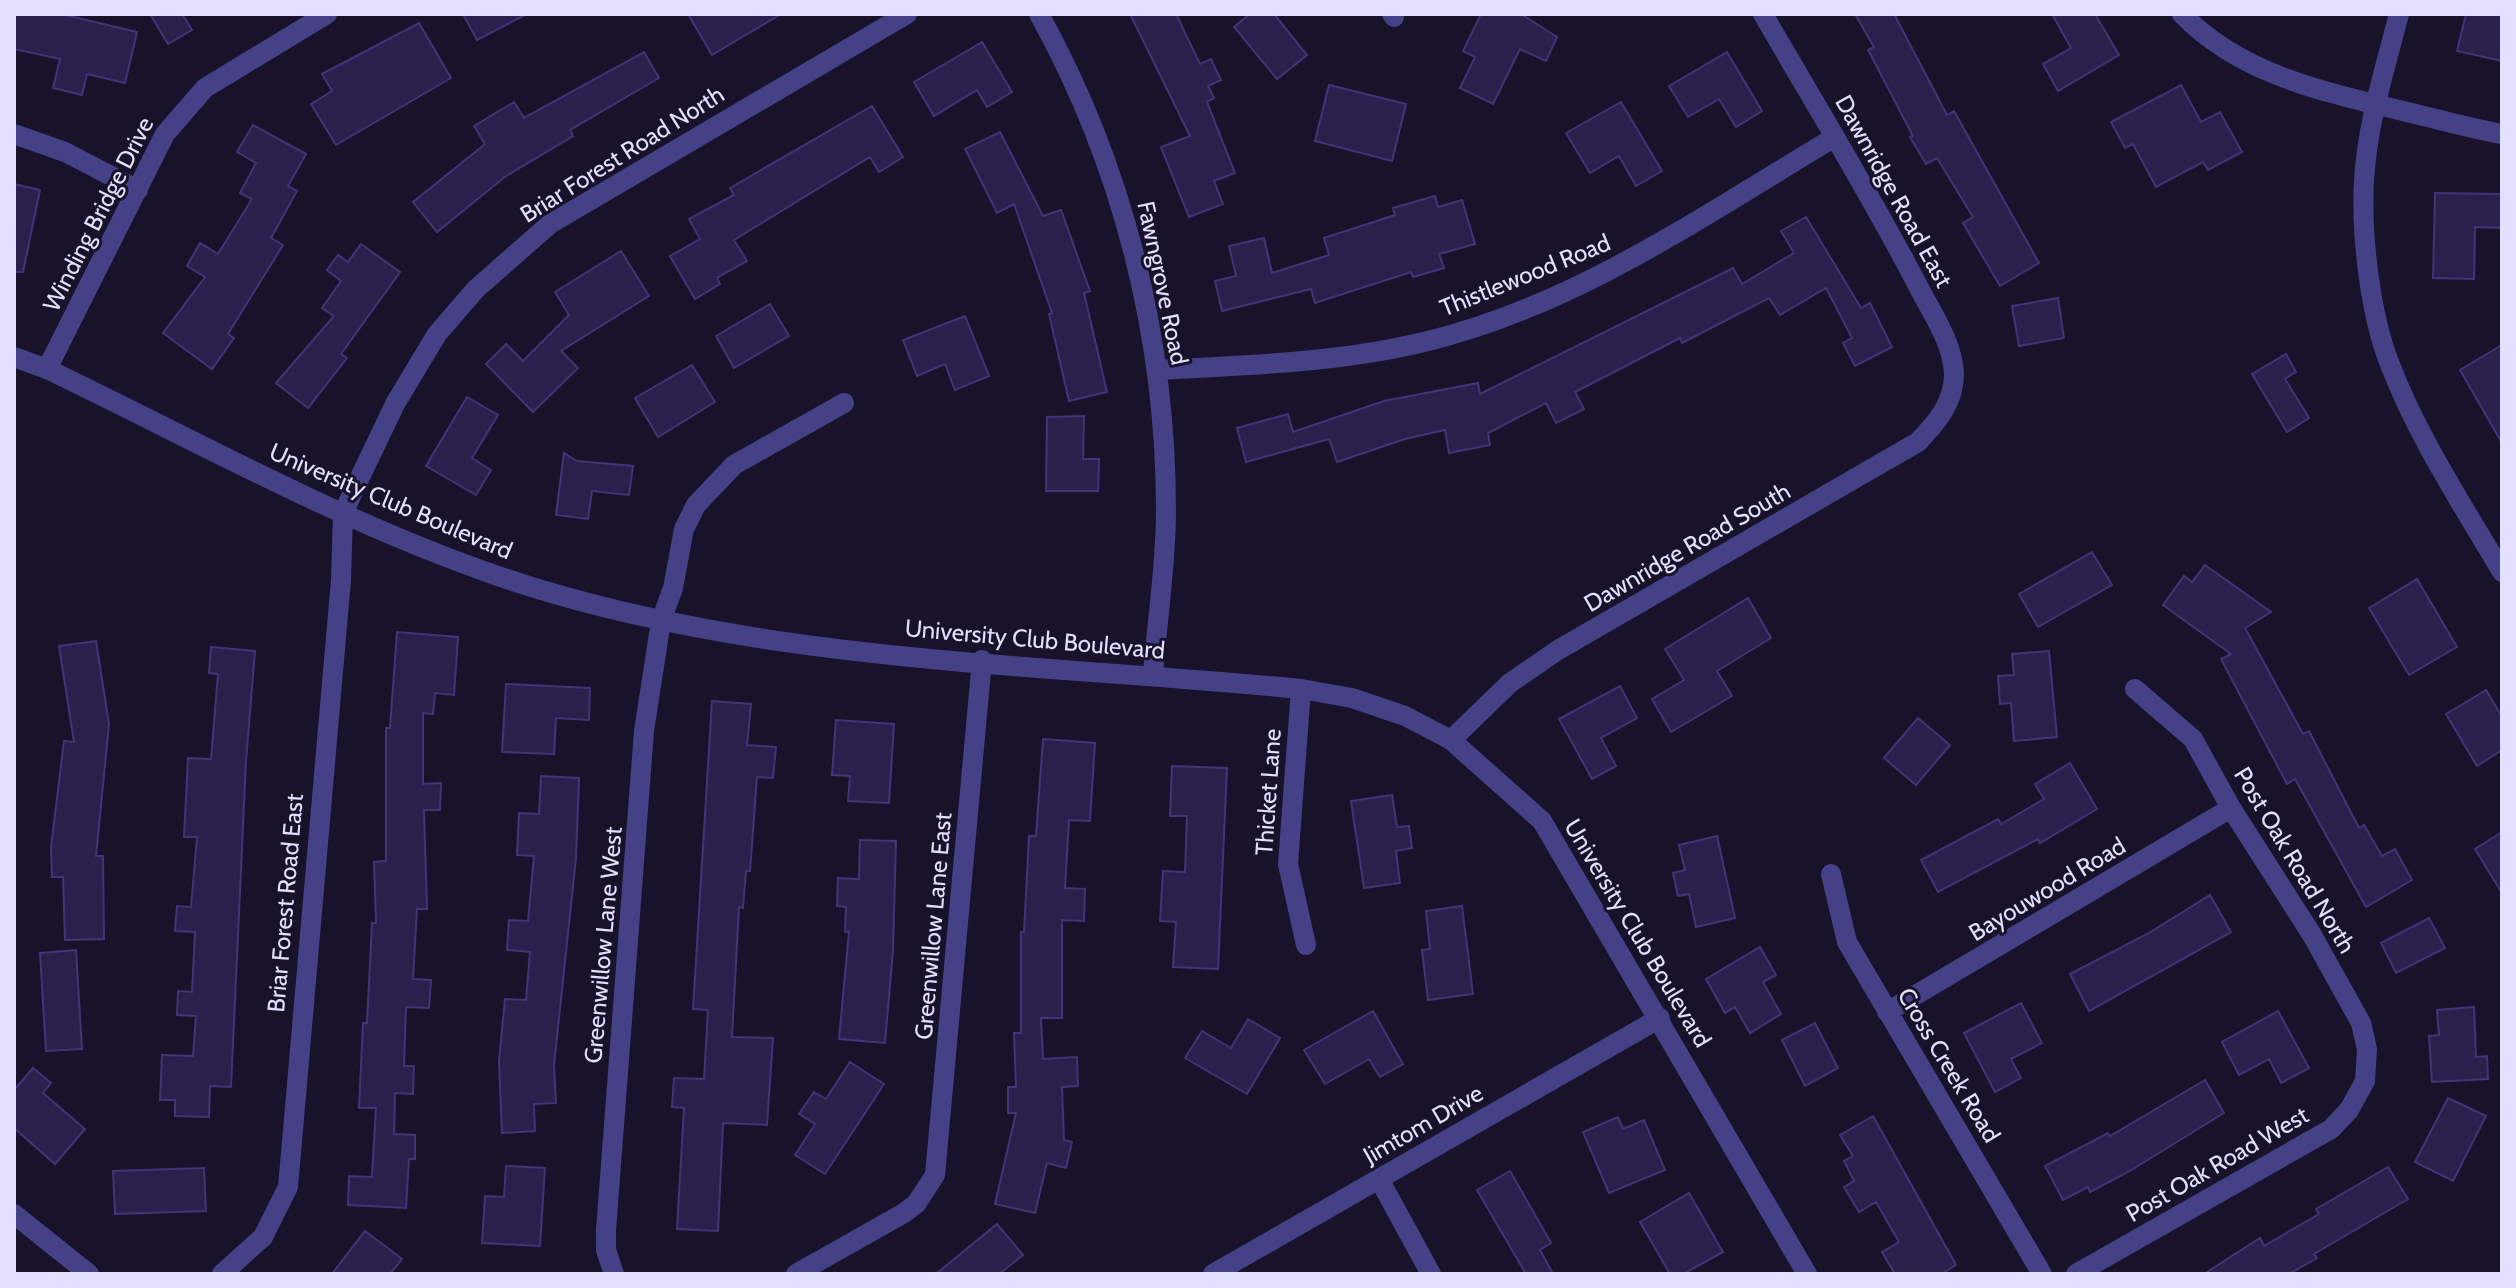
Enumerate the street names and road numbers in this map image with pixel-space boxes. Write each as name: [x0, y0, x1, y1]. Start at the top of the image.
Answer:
street label: Briar Forest Road North: [515, 79, 729, 229]
street label: Dawnridge Road East: [1829, 90, 1959, 292]
street label: Winding Bridge Drive: [37, 112, 159, 316]
street label: Fawngrove Road: [1131, 198, 1195, 368]
street label: Thistlewood Road: [1436, 228, 1614, 322]
street label: University Club Boulevard: [265, 437, 517, 565]
street label: Dawnridge Road South: [1579, 476, 1795, 618]
street label: University Club Boulevard: [904, 613, 1166, 665]
street label: Thicket Lane: [1249, 728, 1287, 856]
street label: Post Oak Road North: [2228, 762, 2362, 958]
street label: Briar Forest Road East: [261, 792, 309, 1014]
street label: Greenwillow Lane East: [909, 811, 957, 1041]
street label: University Club Boulevard: [1558, 814, 1718, 1052]
street label: Greenwillow Lane West: [578, 826, 628, 1064]
street label: Bayouwood Road: [1963, 831, 2131, 947]
street label: Cross Creek Road: [1891, 983, 2007, 1147]
street label: Jimtom Drive: [1357, 1078, 1488, 1170]
street label: Post Oak Road West: [2121, 1100, 2313, 1228]

